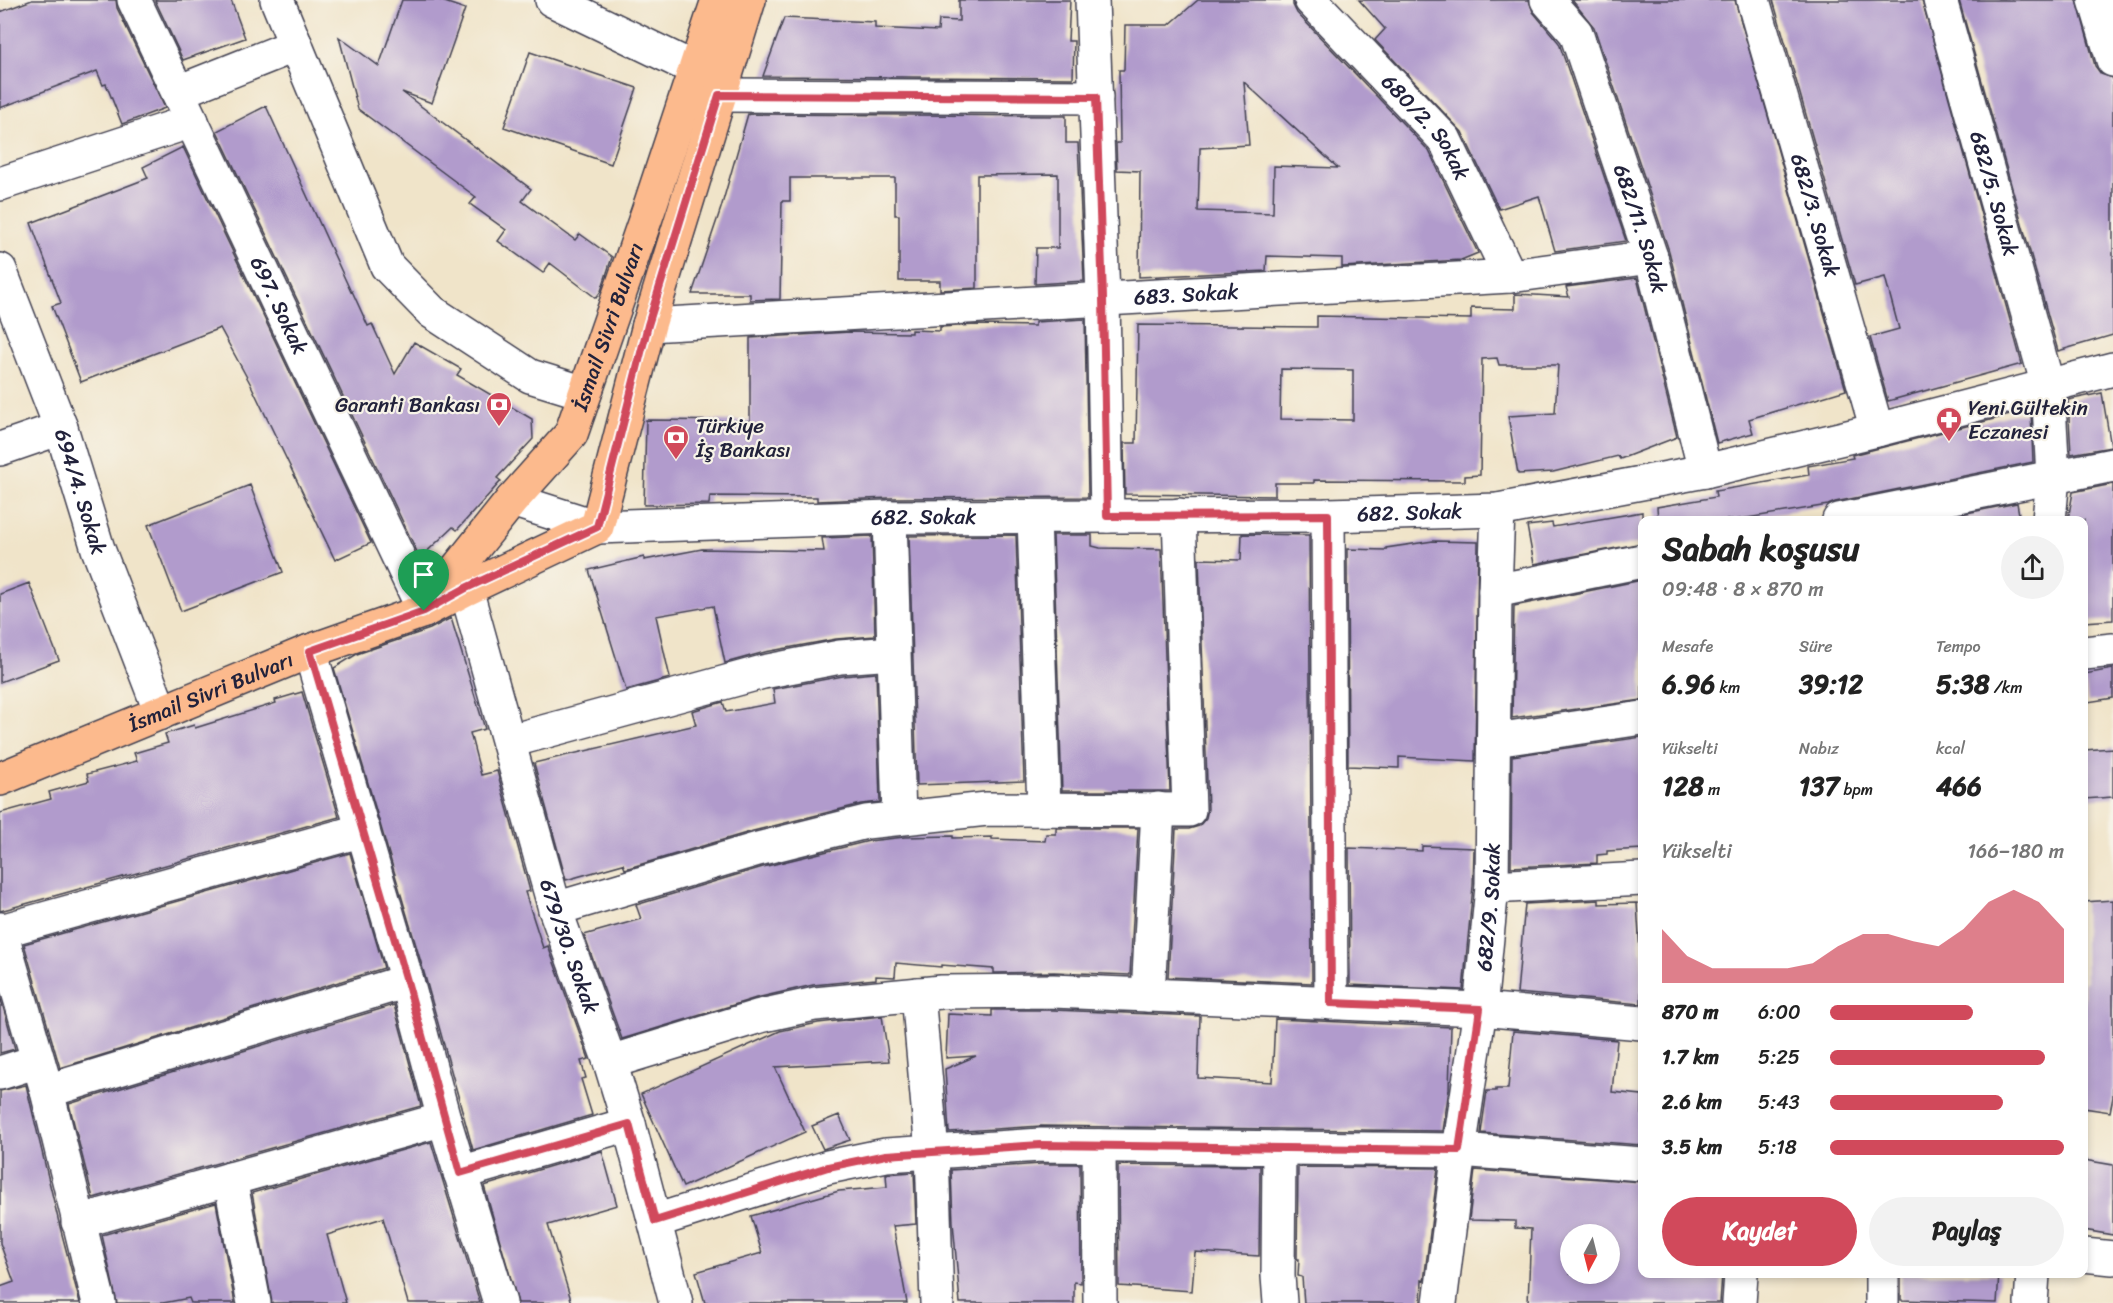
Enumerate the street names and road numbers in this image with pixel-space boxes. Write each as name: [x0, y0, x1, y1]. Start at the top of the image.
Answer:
street label: 680/2. Sokak: [1372, 65, 1481, 187]
street label: 682/5. Sokak: [1959, 127, 2030, 261]
street label: 682/3. Sokak: [1779, 149, 1851, 282]
street label: 682/11. Sokak: [1602, 159, 1678, 297]
street label: İsmail Sivri Bulvarı: [561, 237, 655, 417]
street label: 697. Sokak: [239, 250, 319, 361]
street label: 683. Sokak: [1133, 272, 1239, 316]
street label: 694/4. Sokak: [43, 424, 118, 559]
street label: 682. Sokak: [1356, 492, 1463, 533]
street label: 682. Sokak: [870, 498, 976, 537]
street label: İsmail Sivri Bulvarı: [121, 641, 300, 744]
street label: 682/9. Sokak: [1465, 843, 1511, 973]
street label: 679/30. Sokak: [529, 875, 610, 1019]

